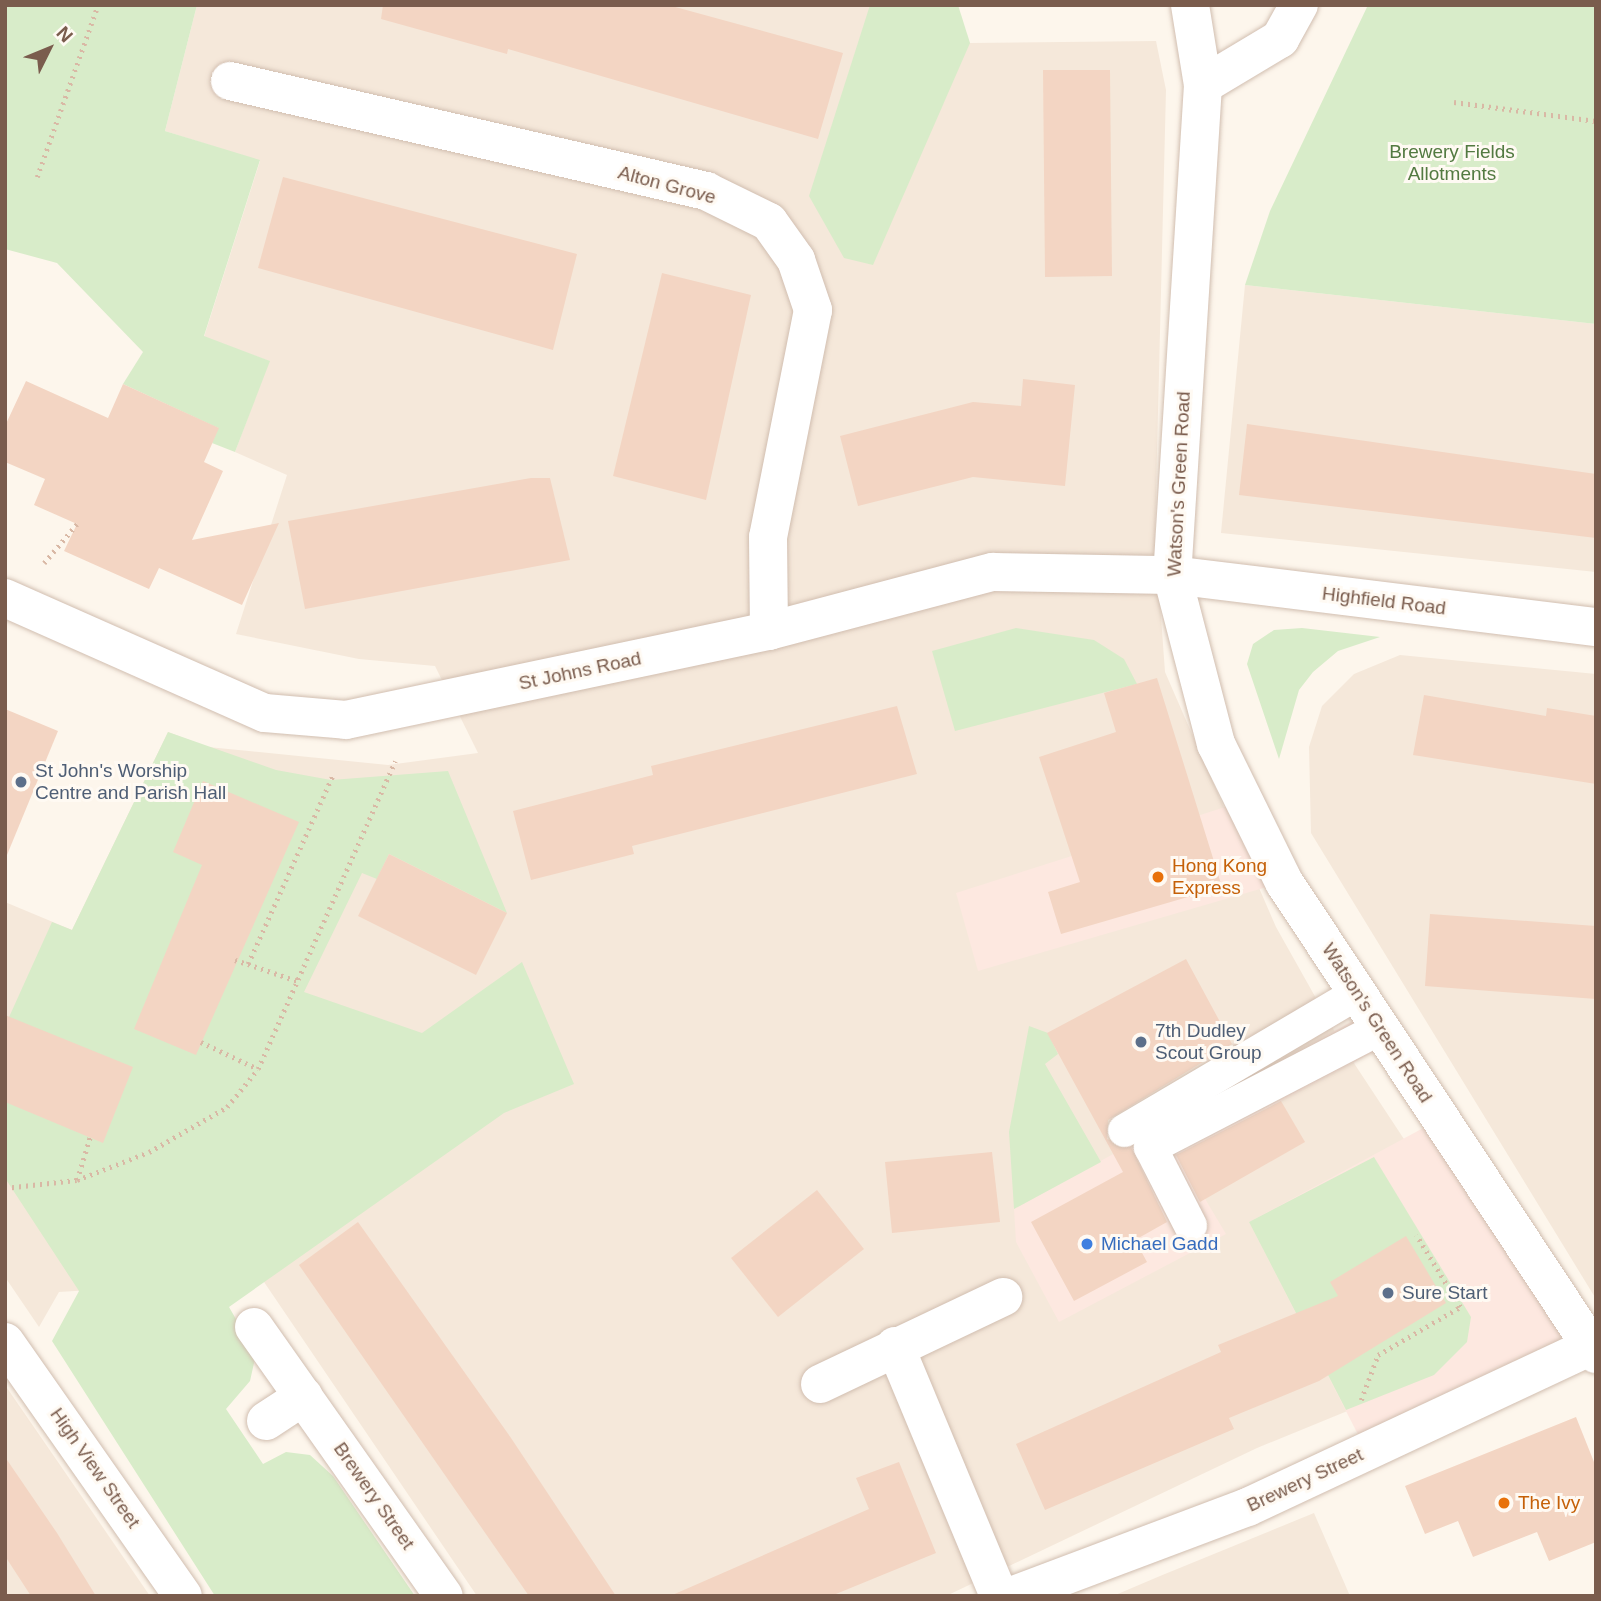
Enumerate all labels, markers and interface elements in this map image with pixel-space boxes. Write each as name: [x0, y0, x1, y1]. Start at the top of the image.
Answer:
north arrow: [14, 14, 84, 84]
text: N: [52, 22, 77, 47]
park label: Brewery Fields Allotments: [1389, 141, 1515, 185]
street label: Alton Grove: [616, 161, 718, 209]
street label: Watson's Green Road: [1163, 391, 1195, 577]
street label: Highfield Road: [1321, 582, 1447, 620]
street label: St Johns Road: [517, 647, 643, 695]
place label: St John's Worship Centre and Parish Hall: [35, 760, 226, 804]
marker: St John's Worship Centre and Parish Hall: [13, 774, 29, 790]
place label: Hong Kong Express: [1172, 855, 1267, 899]
marker: Hong Kong Express: [1150, 869, 1166, 885]
street label: Watson's Green Road: [1317, 939, 1437, 1107]
place label: 7th Dudley Scout Group: [1155, 1020, 1262, 1064]
marker: 7th Dudley Scout Group: [1133, 1034, 1149, 1050]
place label: Michael Gadd: [1101, 1233, 1218, 1255]
marker: Michael Gadd: [1079, 1236, 1095, 1252]
place label: Sure Start: [1402, 1282, 1488, 1304]
marker: Sure Start: [1380, 1285, 1396, 1301]
street label: High View Street: [45, 1404, 145, 1532]
street label: Brewery Street: [329, 1438, 419, 1554]
street label: Brewery Street: [1243, 1443, 1367, 1517]
place label: The Ivy: [1518, 1492, 1580, 1514]
marker: The Ivy: [1496, 1495, 1512, 1511]

